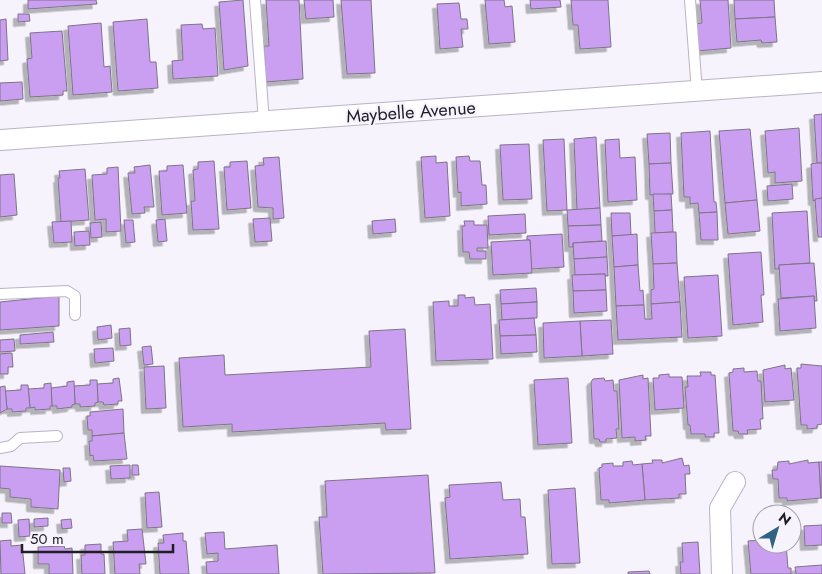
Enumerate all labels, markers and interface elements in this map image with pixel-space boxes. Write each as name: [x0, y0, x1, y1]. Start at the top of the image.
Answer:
street label: Maybelle Avenue: [345, 95, 477, 129]
north arrow: [752, 504, 802, 554]
text: N: [774, 507, 796, 530]
scale bar: [22, 522, 174, 554]
text: 50 m: [30, 528, 64, 550]

